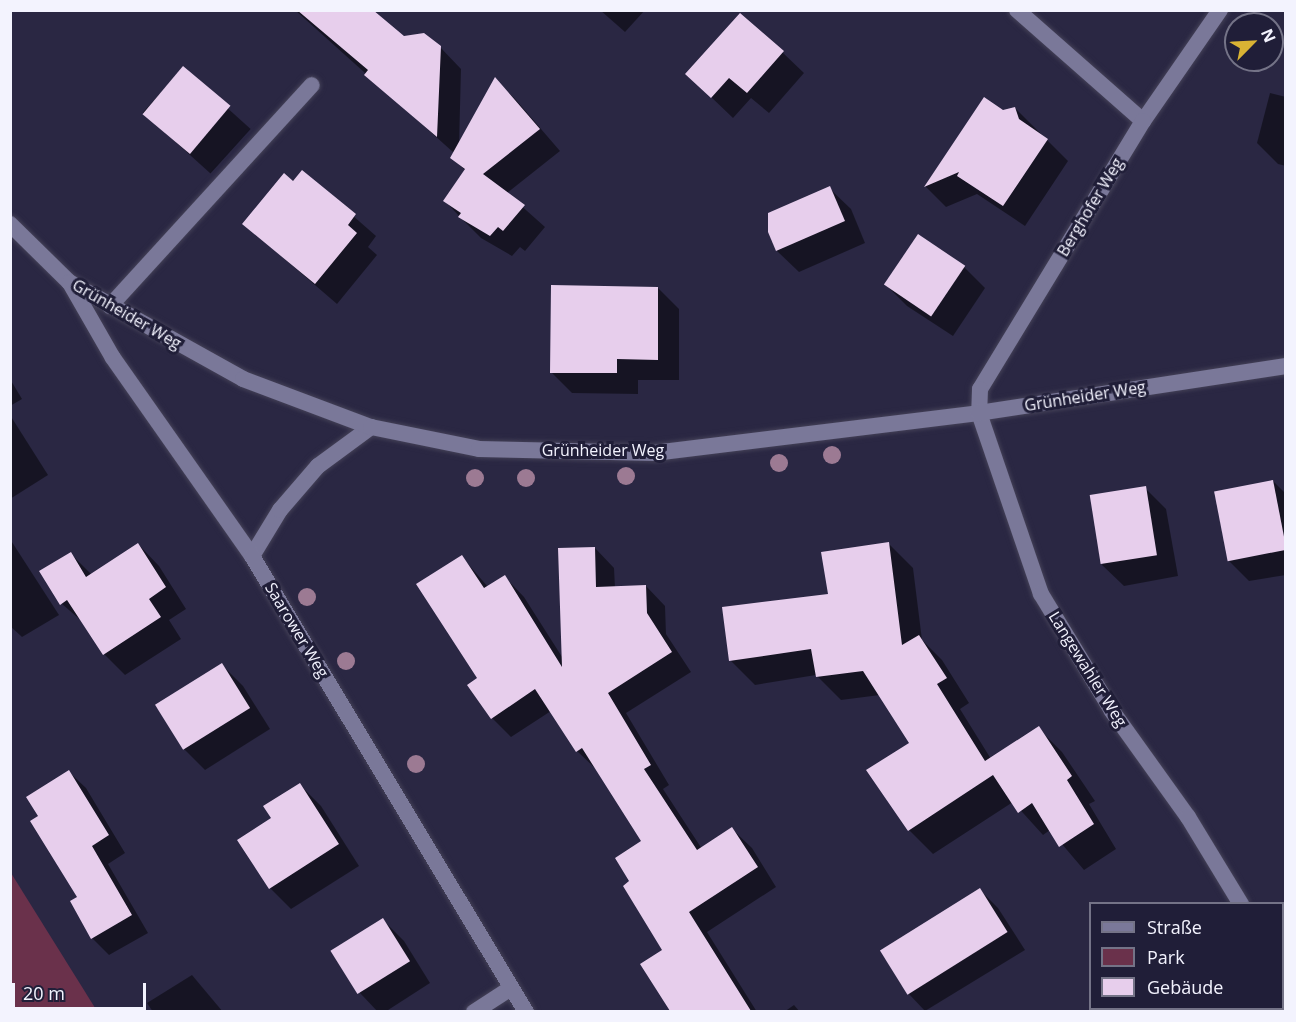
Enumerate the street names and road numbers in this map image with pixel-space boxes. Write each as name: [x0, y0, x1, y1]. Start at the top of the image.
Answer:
street label: Berghofer Weg: [1053, 154, 1127, 260]
street label: Grünheider Weg: [69, 275, 185, 353]
street label: Grünheider Weg: [1023, 377, 1147, 415]
street label: Grünheider Weg: [542, 440, 664, 460]
street label: Saarower Weg: [261, 579, 333, 681]
street label: Langewahler Weg: [1045, 608, 1131, 730]

